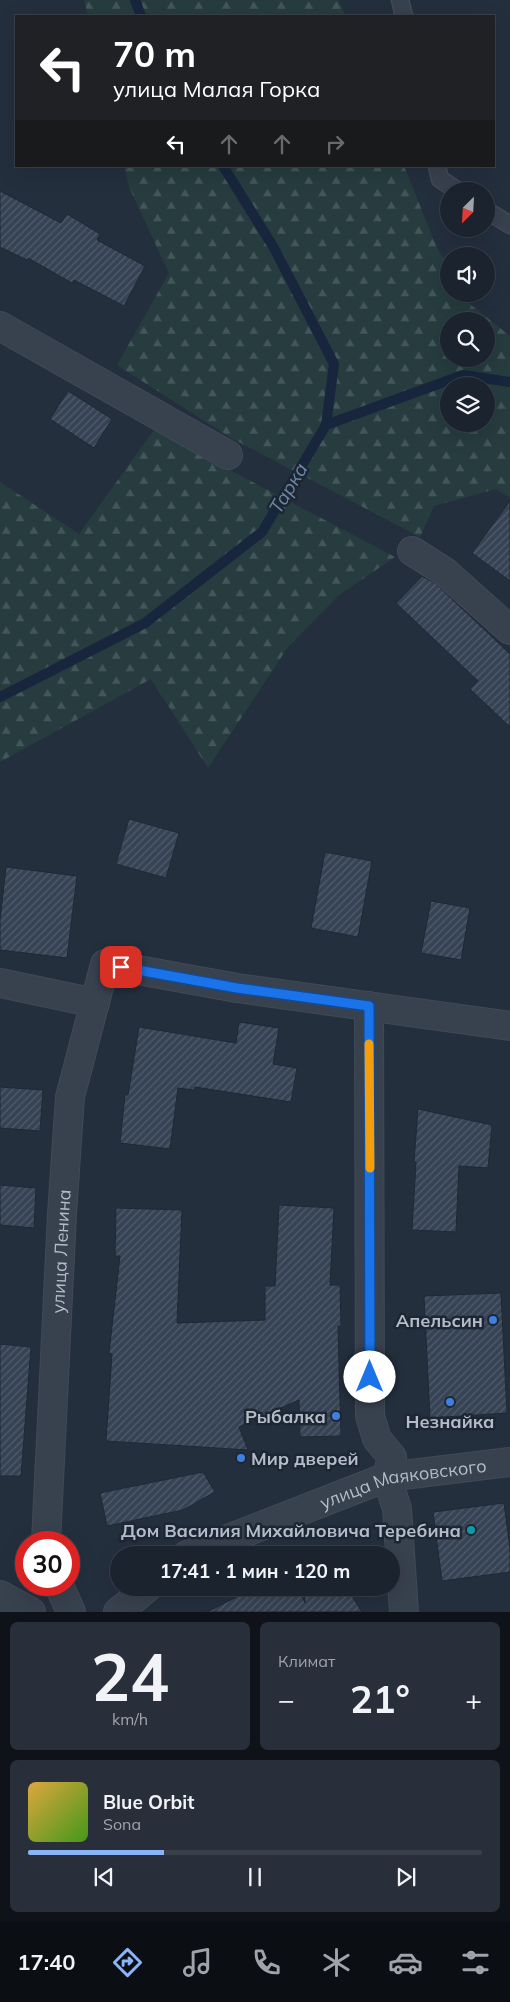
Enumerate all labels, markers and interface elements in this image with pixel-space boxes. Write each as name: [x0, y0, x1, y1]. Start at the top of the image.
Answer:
text: 70 m: [113, 32, 196, 76]
icon: left: [30, 35, 95, 100]
text: улица Малая Горка: [113, 75, 320, 103]
icon: left: [162, 130, 190, 158]
icon: ahead: [215, 130, 243, 158]
icon: ahead: [268, 130, 296, 158]
icon: right: [321, 130, 349, 158]
north arrow: [440, 182, 495, 238]
map controls: [440, 182, 495, 432]
button: sound: [440, 247, 495, 302]
button: search: [440, 312, 495, 367]
button: layers: [440, 377, 495, 432]
water label: Тарка: [264, 458, 312, 518]
pin: [100, 946, 142, 988]
icon: arrive: [107, 953, 135, 981]
street label: улица Ленина: [46, 1189, 75, 1314]
place label: Апельсин: [396, 1309, 483, 1332]
marker: Апельсин: [487, 1314, 499, 1326]
position arrow: [343, 1350, 395, 1402]
marker: Незнайка: [444, 1396, 456, 1408]
place label: Рыбалка: [245, 1405, 326, 1428]
marker: Рыбалка: [330, 1410, 342, 1422]
place label: Незнайка: [406, 1410, 494, 1433]
place label: Мир дверей: [251, 1447, 359, 1470]
marker: Мир дверей: [235, 1452, 247, 1464]
street label: улица Маяковского: [316, 1453, 488, 1514]
place label: Дом Василия Михайловича Теребина: [121, 1519, 461, 1542]
marker: Дом Василия Михайловича Теребина: [465, 1524, 477, 1536]
speed limit sign: 30: [15, 1531, 80, 1596]
text: 17:41 · 1 мин · 120 m: [160, 1559, 350, 1583]
text: 24: [91, 1636, 169, 1717]
text: Климат: [278, 1651, 335, 1671]
text: 21°: [350, 1675, 410, 1723]
text: −: [278, 1682, 295, 1717]
text: +: [465, 1682, 482, 1717]
text: km/h: [112, 1709, 148, 1729]
text: Blue Orbit: [103, 1790, 194, 1814]
text: Sona: [103, 1814, 141, 1834]
icon: previous: [90, 1863, 118, 1891]
icon: pause: [241, 1863, 269, 1891]
icon: next: [392, 1863, 420, 1891]
icon: directions: [110, 1945, 145, 1980]
icon: music: [180, 1945, 215, 1980]
icon: phone: [249, 1945, 284, 1980]
icon: climate: [319, 1945, 354, 1980]
icon: car: [388, 1945, 423, 1980]
icon: filters: [458, 1945, 493, 1980]
text: 17:40: [17, 1948, 76, 1976]

